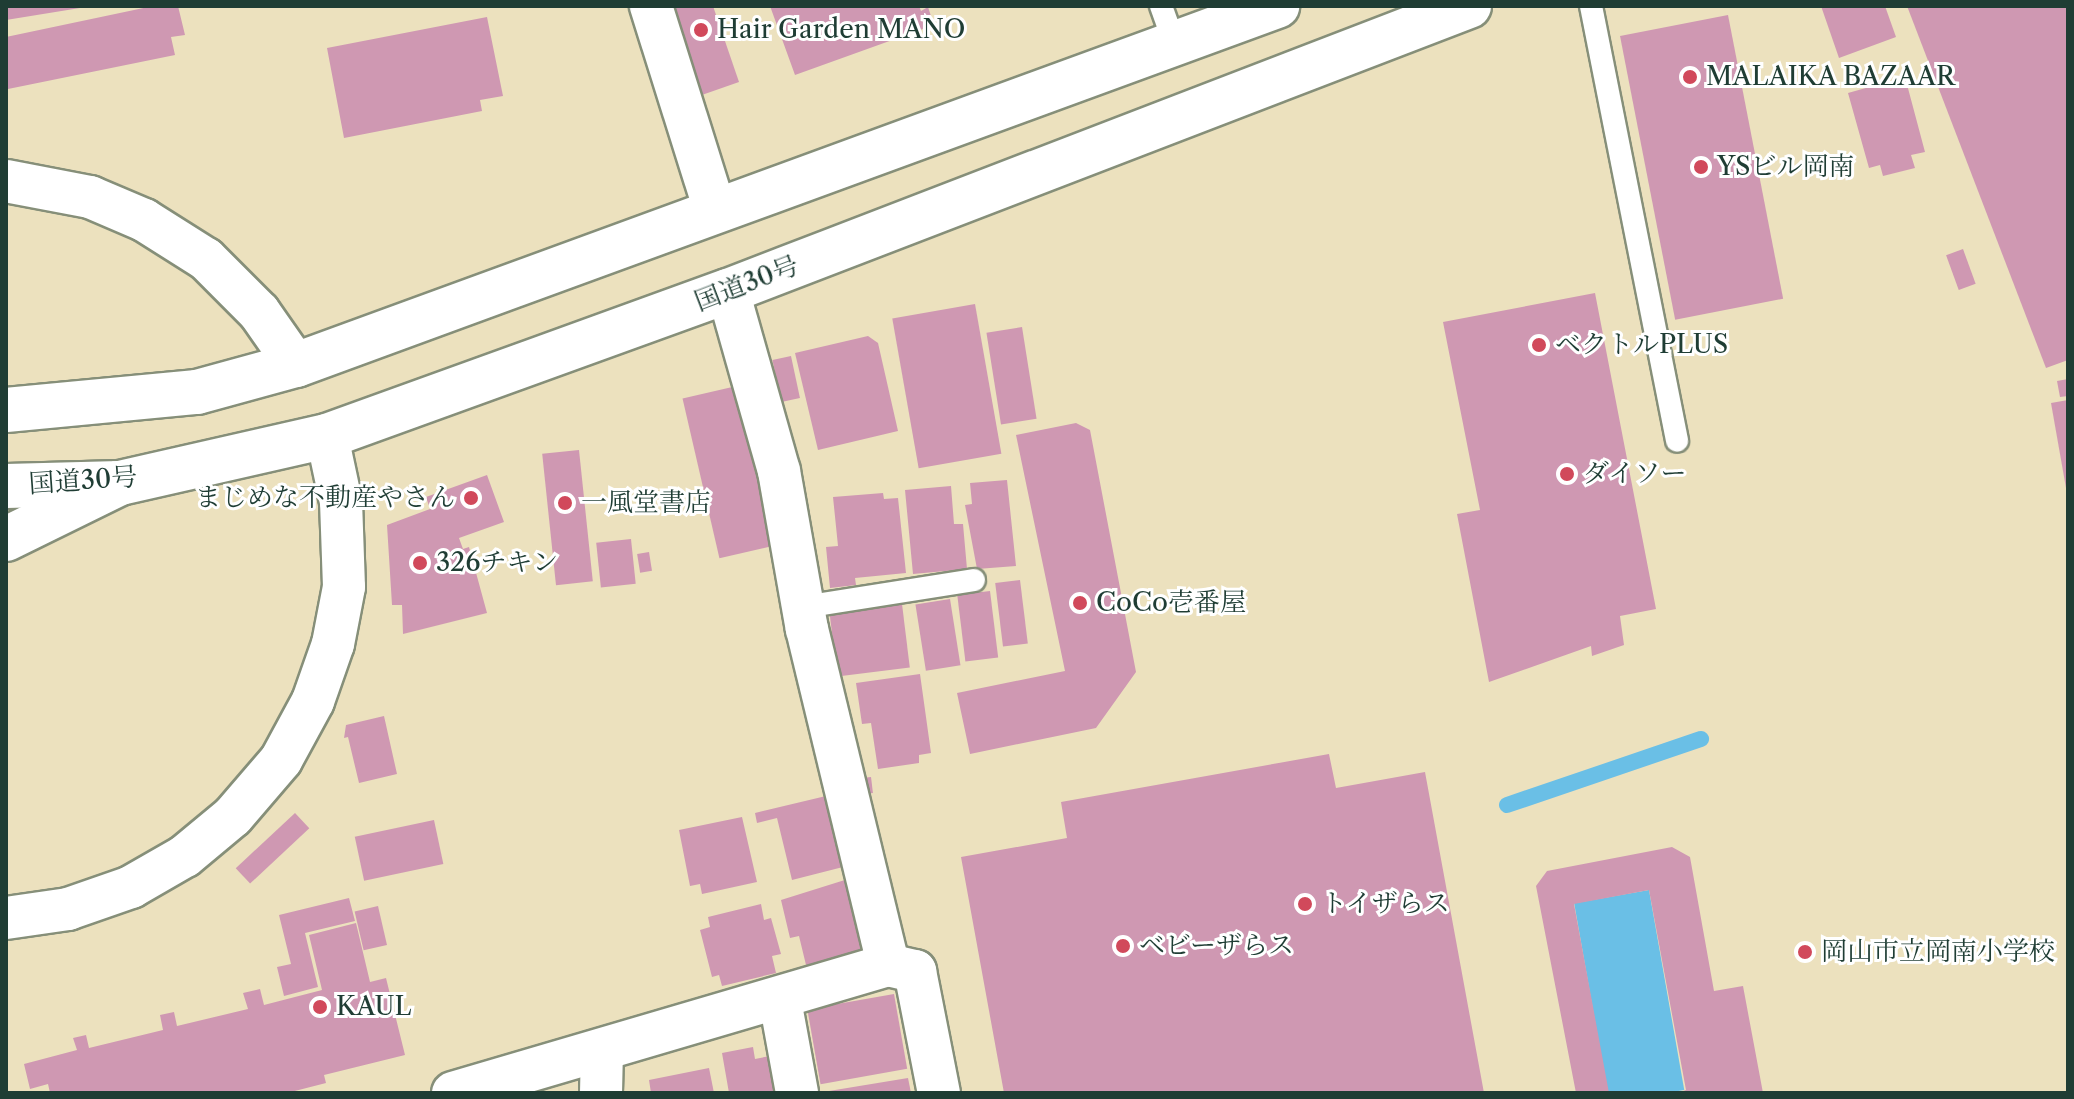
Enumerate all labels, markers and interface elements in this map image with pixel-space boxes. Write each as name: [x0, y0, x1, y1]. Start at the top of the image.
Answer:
place label: Hair Garden MANO: [717, 14, 966, 46]
marker: Hair Garden MANO: [692, 21, 710, 39]
place label: MALAIKA BAZAAR: [1706, 61, 1956, 93]
marker: MALAIKA BAZAAR: [1681, 68, 1699, 86]
place label: YSビル岡南: [1717, 151, 1855, 183]
marker: YSビル岡南: [1692, 158, 1710, 176]
street label: 国道30号: [691, 250, 803, 318]
place label: ベクトルPLUS: [1555, 329, 1728, 361]
marker: ベクトルPLUS: [1530, 336, 1548, 354]
place label: ダイソー: [1583, 458, 1687, 490]
street label: 国道30号: [28, 462, 138, 500]
marker: ダイソー: [1558, 465, 1576, 483]
place label: まじめな不動産やさん: [195, 482, 455, 514]
place label: 一風堂書店: [581, 487, 711, 519]
marker: まじめな不動産やさん: [462, 489, 480, 507]
marker: 一風堂書店: [556, 494, 574, 512]
place label: 326チキン: [436, 547, 558, 579]
marker: 326チキン: [411, 554, 429, 572]
place label: CoCo壱番屋: [1096, 587, 1246, 619]
marker: CoCo壱番屋: [1071, 594, 1089, 612]
place label: トイザらス: [1321, 888, 1451, 920]
marker: トイザらス: [1296, 895, 1314, 913]
place label: ベビーザらス: [1139, 930, 1294, 962]
place label: 岡山市立岡南小学校: [1821, 936, 2055, 968]
marker: ベビーザらス: [1114, 937, 1132, 955]
marker: 岡山市立岡南小学校: [1796, 943, 1814, 961]
place label: KAUL: [336, 991, 412, 1023]
marker: KAUL: [311, 998, 329, 1016]

